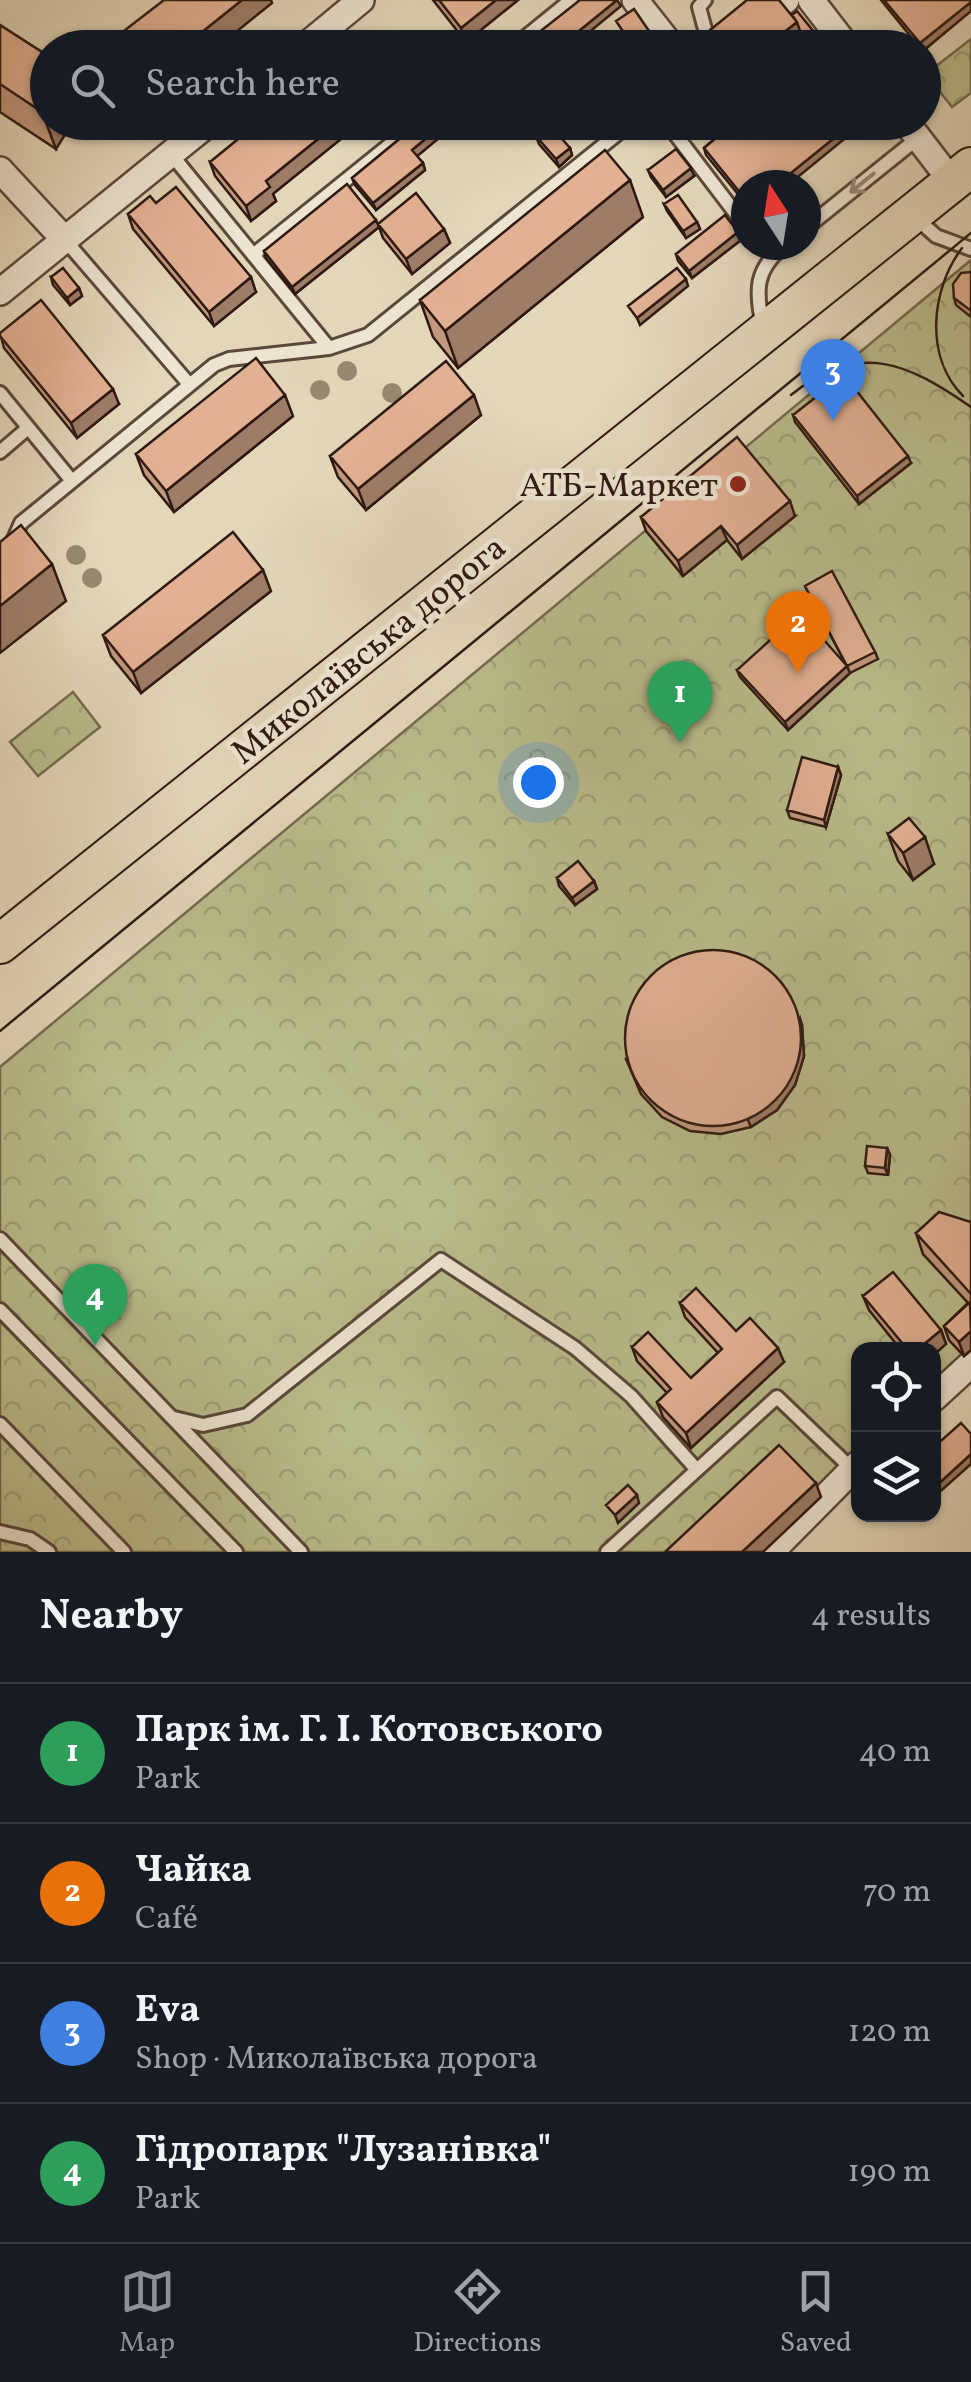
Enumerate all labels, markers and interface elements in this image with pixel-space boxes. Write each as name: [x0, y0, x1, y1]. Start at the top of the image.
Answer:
search box: [30, 30, 941, 140]
icon: search: [65, 58, 120, 113]
text: Search here: [145, 59, 340, 112]
north arrow: [731, 170, 821, 260]
one-way arrow: [849, 172, 876, 193]
pin: 3: [800, 338, 866, 421]
place label: АТБ-Маркет: [520, 463, 718, 511]
marker: АТБ-Маркет: [727, 473, 749, 495]
street label: Миколаївська дорога: [222, 525, 518, 777]
pin: 2: [766, 590, 830, 673]
pin: 1: [648, 660, 712, 743]
your location: [513, 757, 564, 808]
pin: 4: [62, 1264, 128, 1346]
map controls: [851, 1342, 941, 1522]
button: locate: [851, 1342, 941, 1432]
button: layers: [851, 1432, 941, 1522]
text: Nearby: [40, 1588, 183, 1647]
text: 4 results: [811, 1595, 931, 1639]
text: Парк ім. Г. І. Котовського: [135, 1705, 603, 1758]
text: 1: [66, 1731, 79, 1775]
text: 40 m: [859, 1731, 931, 1775]
text: Park: [135, 1758, 200, 1802]
text: Чайка: [135, 1845, 252, 1898]
text: 2: [64, 1871, 81, 1915]
text: 70 m: [863, 1871, 931, 1915]
text: Café: [135, 1898, 198, 1942]
text: Eva: [135, 1985, 200, 2038]
text: 3: [64, 2011, 81, 2055]
text: 120 m: [848, 2011, 931, 2055]
text: Shop · Миколаївська дорога: [135, 2038, 538, 2082]
text: Гідропарк "Лузанівка": [135, 2125, 551, 2178]
text: 4: [63, 2151, 82, 2195]
text: 190 m: [847, 2151, 931, 2195]
text: Park: [135, 2178, 200, 2222]
tab: Map: [119, 2264, 175, 2363]
tab: Directions: [413, 2264, 542, 2363]
tab: Saved: [780, 2264, 852, 2363]

